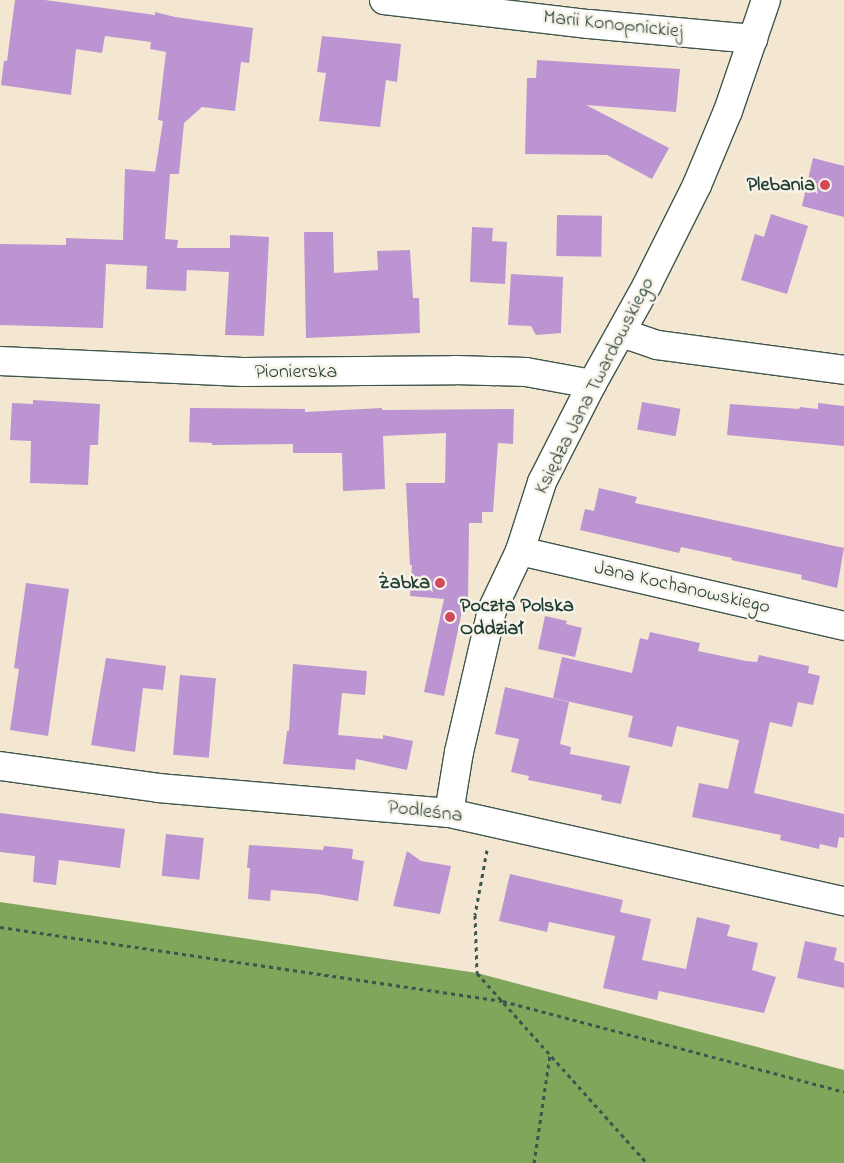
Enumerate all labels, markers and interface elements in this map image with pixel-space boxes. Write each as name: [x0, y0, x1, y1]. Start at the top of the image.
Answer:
street label: Marii Konopnickiej: [542, 6, 684, 44]
place label: Plebania: [747, 173, 815, 197]
marker: Plebania: [819, 179, 831, 191]
street label: Księdza Jana Twardowskiego: [530, 274, 660, 498]
street label: Pionierska: [255, 360, 337, 384]
street label: Jana Kochanowskiego: [592, 556, 772, 620]
place label: Żabka: [378, 571, 430, 595]
marker: Żabka: [434, 577, 446, 589]
place label: Poczta Polska Oddział: [460, 594, 574, 641]
marker: Poczta Polska Oddział: [444, 611, 456, 623]
street label: Podleśna: [386, 796, 464, 828]

